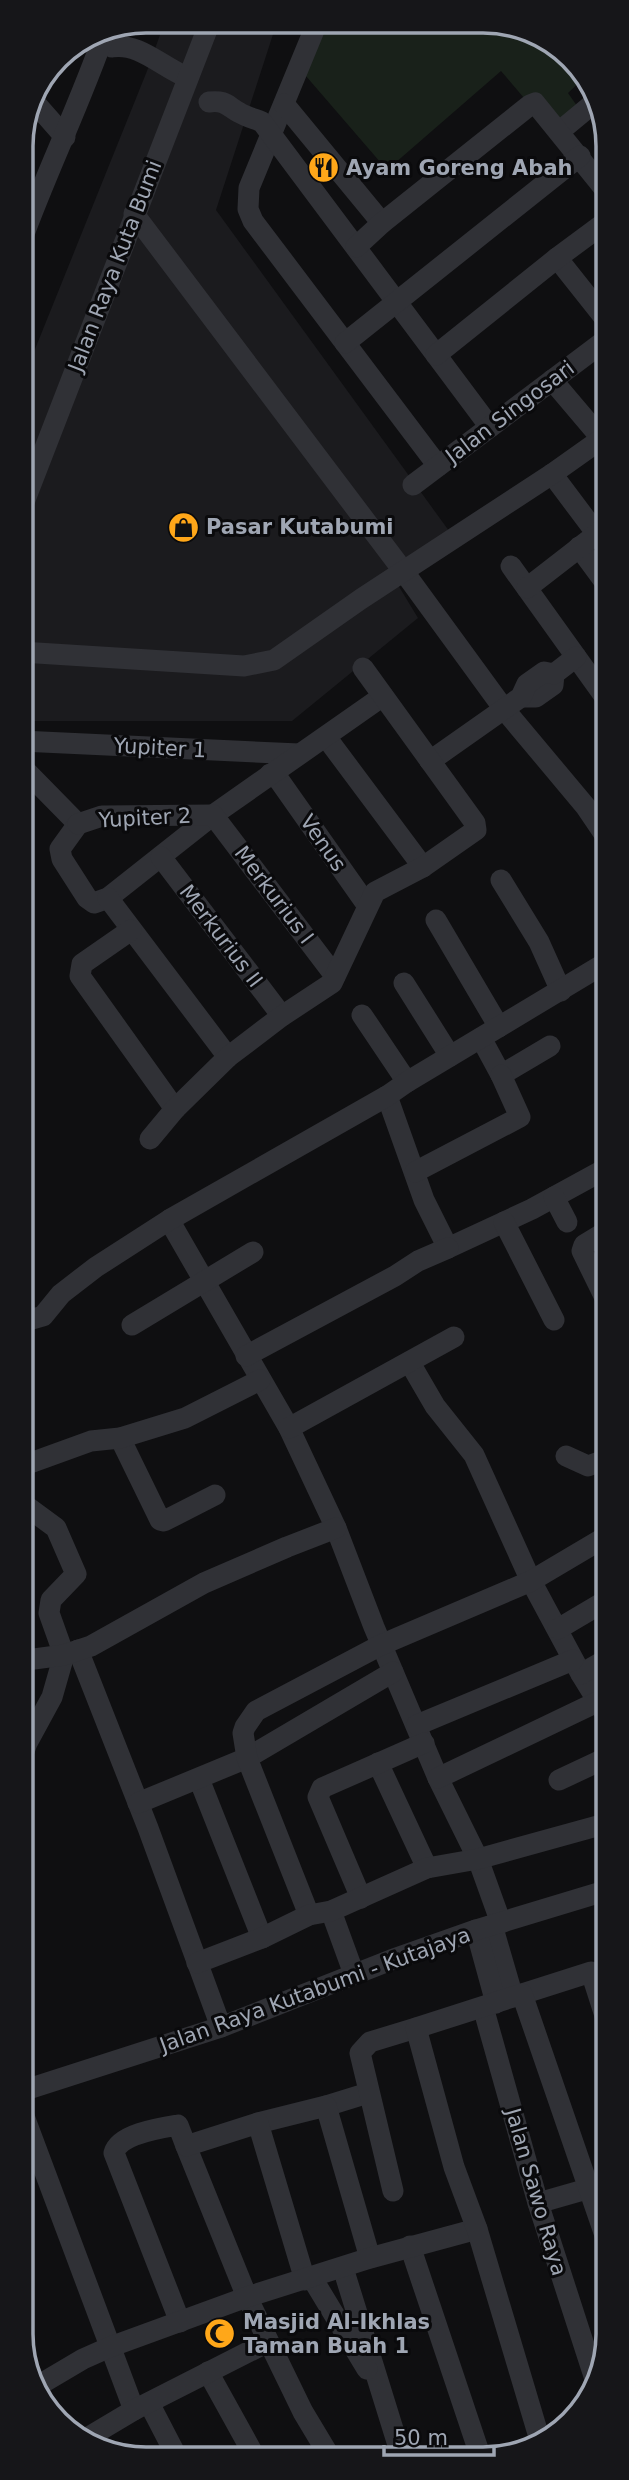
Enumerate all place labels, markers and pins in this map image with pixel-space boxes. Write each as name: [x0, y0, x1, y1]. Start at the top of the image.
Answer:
restaurant icon: Ayam Goreng Abah: [306, 151, 340, 185]
place label: Ayam Goreng Abah: [346, 156, 573, 180]
shop icon: Pasar Kutabumi: [166, 510, 200, 544]
place label: Pasar Kutabumi: [206, 515, 393, 539]
place label: Masjid Al-Ikhlas Taman Buah 1: [243, 2310, 430, 2358]
mosque icon: Masjid Al-Ikhlas Taman Buah 1: [203, 2317, 237, 2351]

